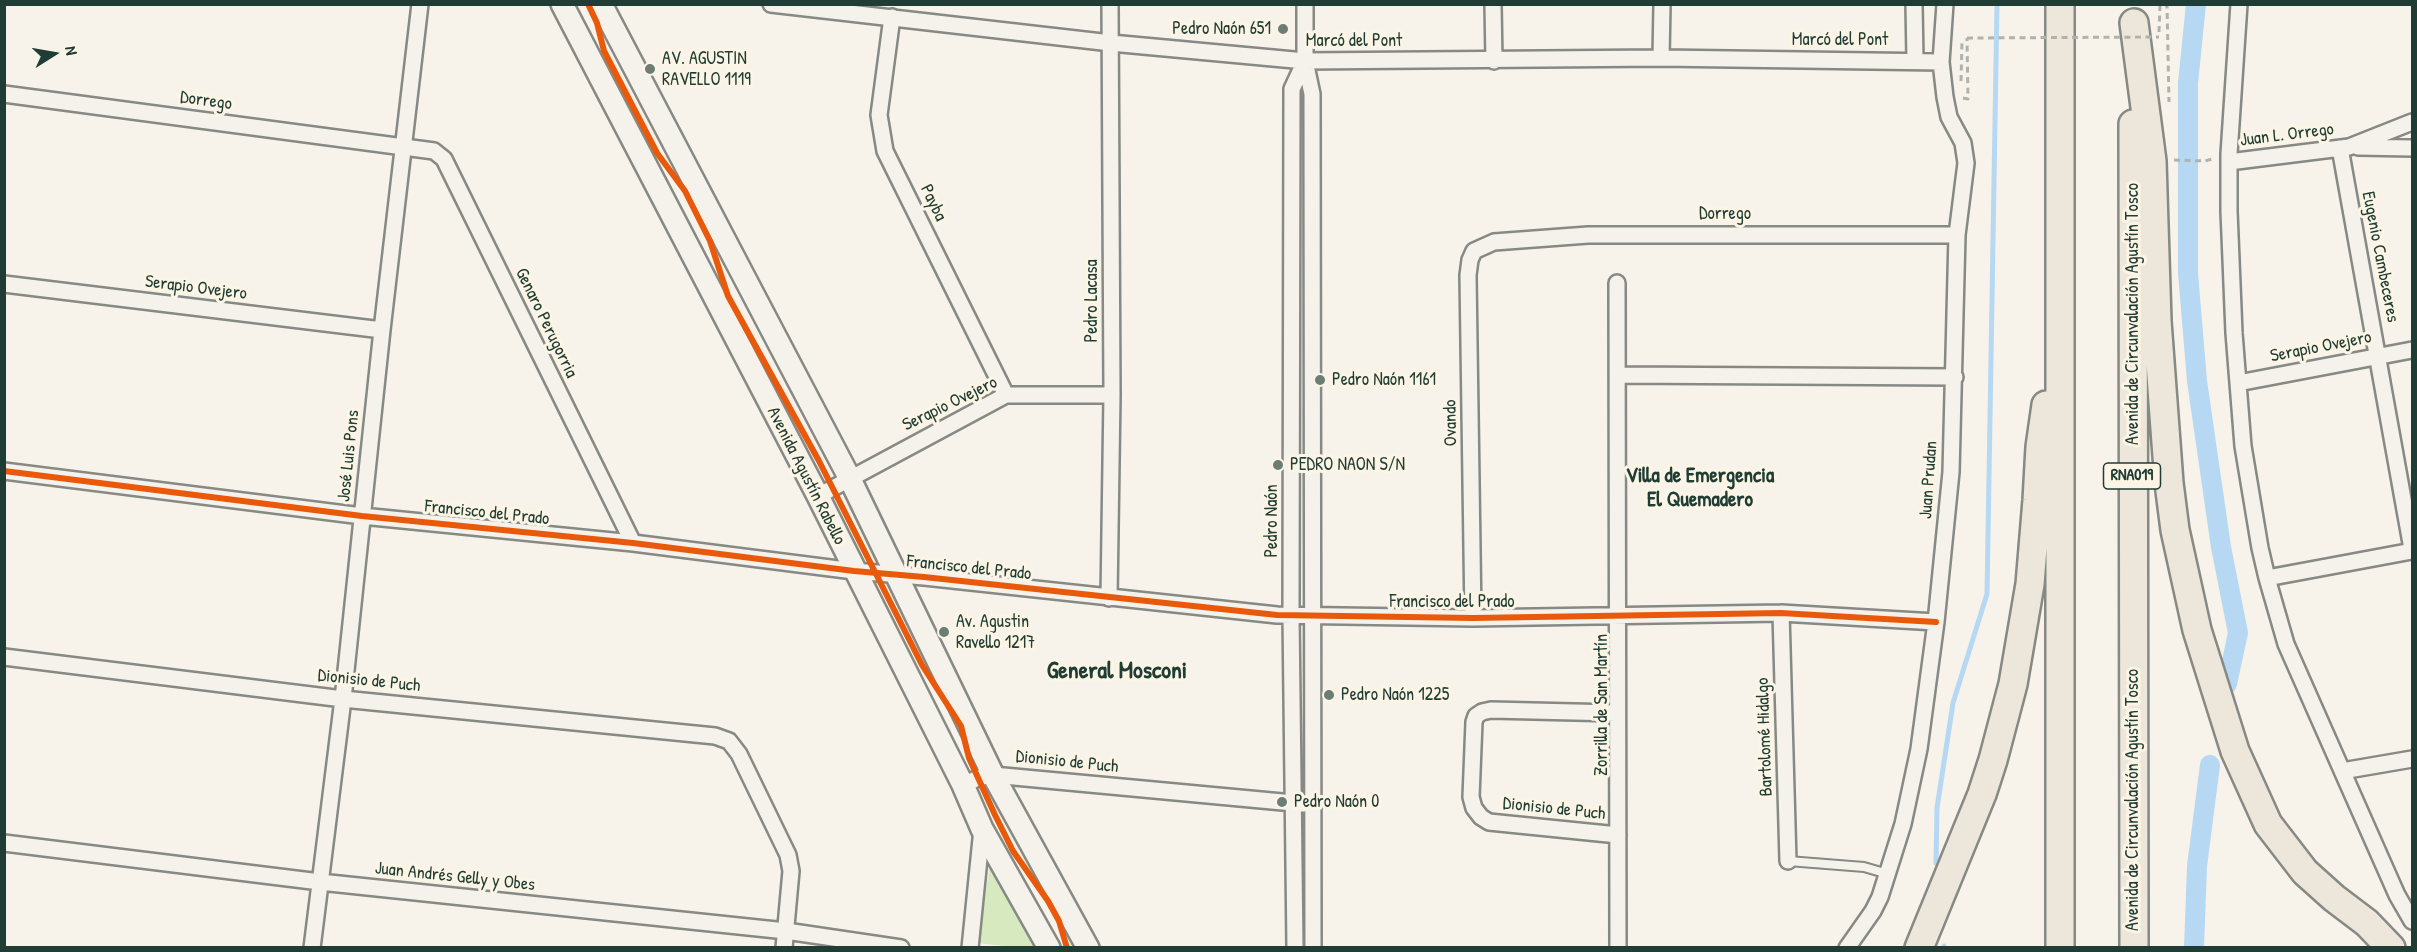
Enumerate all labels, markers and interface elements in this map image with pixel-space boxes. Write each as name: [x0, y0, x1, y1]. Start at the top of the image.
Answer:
place label: Pedro Naón 651: [1172, 18, 1271, 40]
marker: Pedro Naón 651: [1276, 22, 1290, 36]
north arrow: [24, 24, 84, 84]
street label: Marcó del Pont: [1792, 29, 1888, 51]
street label: Marcó del Pont: [1306, 30, 1402, 52]
text: N: [60, 44, 83, 57]
place label: AV. AGUSTIN RAVELLO 1119: [662, 48, 751, 90]
marker: AV. AGUSTIN RAVELLO 1119: [643, 62, 657, 76]
street label: Dorrego: [179, 87, 233, 115]
street label: Juan L. Orrego: [2239, 119, 2335, 151]
street label: Payba: [915, 181, 951, 225]
street label: Avenida de Circunvalación Agustín Tosco: [2122, 183, 2144, 445]
street label: Eugenio Cambeceres: [2357, 190, 2403, 324]
street label: Dorrego: [1699, 203, 1751, 225]
street label: Pedro Lacasa: [1081, 260, 1103, 342]
street label: Genaro Perugorria: [510, 265, 582, 381]
street label: Serapio Ovejero: [144, 271, 248, 305]
street label: Serapio Ovejero: [2269, 327, 2373, 367]
place label: Pedro Naón 1161: [1332, 369, 1436, 391]
street label: Serapio Ovejero: [899, 372, 1001, 436]
marker: Pedro Naón 1161: [1313, 373, 1327, 387]
street label: Ovando: [1440, 399, 1462, 447]
street label: Avenida Agustín Rabello: [762, 403, 850, 549]
street label: José Luis Pons: [333, 409, 365, 503]
street label: Juan Prudan: [1915, 440, 1943, 520]
place label: PEDRO NAON S/N: [1290, 454, 1405, 476]
marker: PEDRO NAON S/N: [1271, 458, 1285, 472]
district label: Villa de Emergencia El Quemadero: [1626, 463, 1774, 513]
road number: RNA019: [2104, 463, 2160, 489]
street label: Pedro Naón: [1261, 484, 1283, 558]
street label: Francisco del Prado: [424, 496, 550, 530]
street label: Francisco del Prado: [906, 551, 1032, 585]
street label: Francisco del Prado: [1389, 591, 1515, 613]
place label: Av. Agustin Ravello 1217: [956, 611, 1035, 654]
marker: Av. Agustin Ravello 1217: [937, 625, 951, 639]
street label: Zorrilla de San Martín: [1591, 634, 1613, 776]
district label: General Mosconi: [1047, 658, 1187, 686]
street label: Dionisio de Puch: [317, 665, 421, 697]
street label: Avenida de Circunvalación Agustín Tosco: [2122, 669, 2144, 931]
street label: Bartolomé Hidalgo: [1752, 677, 1778, 797]
place label: Pedro Naón 1225: [1341, 684, 1449, 706]
marker: Pedro Naón 1225: [1322, 688, 1336, 702]
street label: Dionisio de Puch: [1015, 746, 1119, 778]
place label: Pedro Naón 0: [1294, 791, 1379, 813]
street label: Dionisio de Puch: [1502, 793, 1606, 825]
marker: Pedro Naón 0: [1275, 795, 1289, 809]
street label: Juan Andrés Gelly y Obes: [374, 858, 536, 896]

